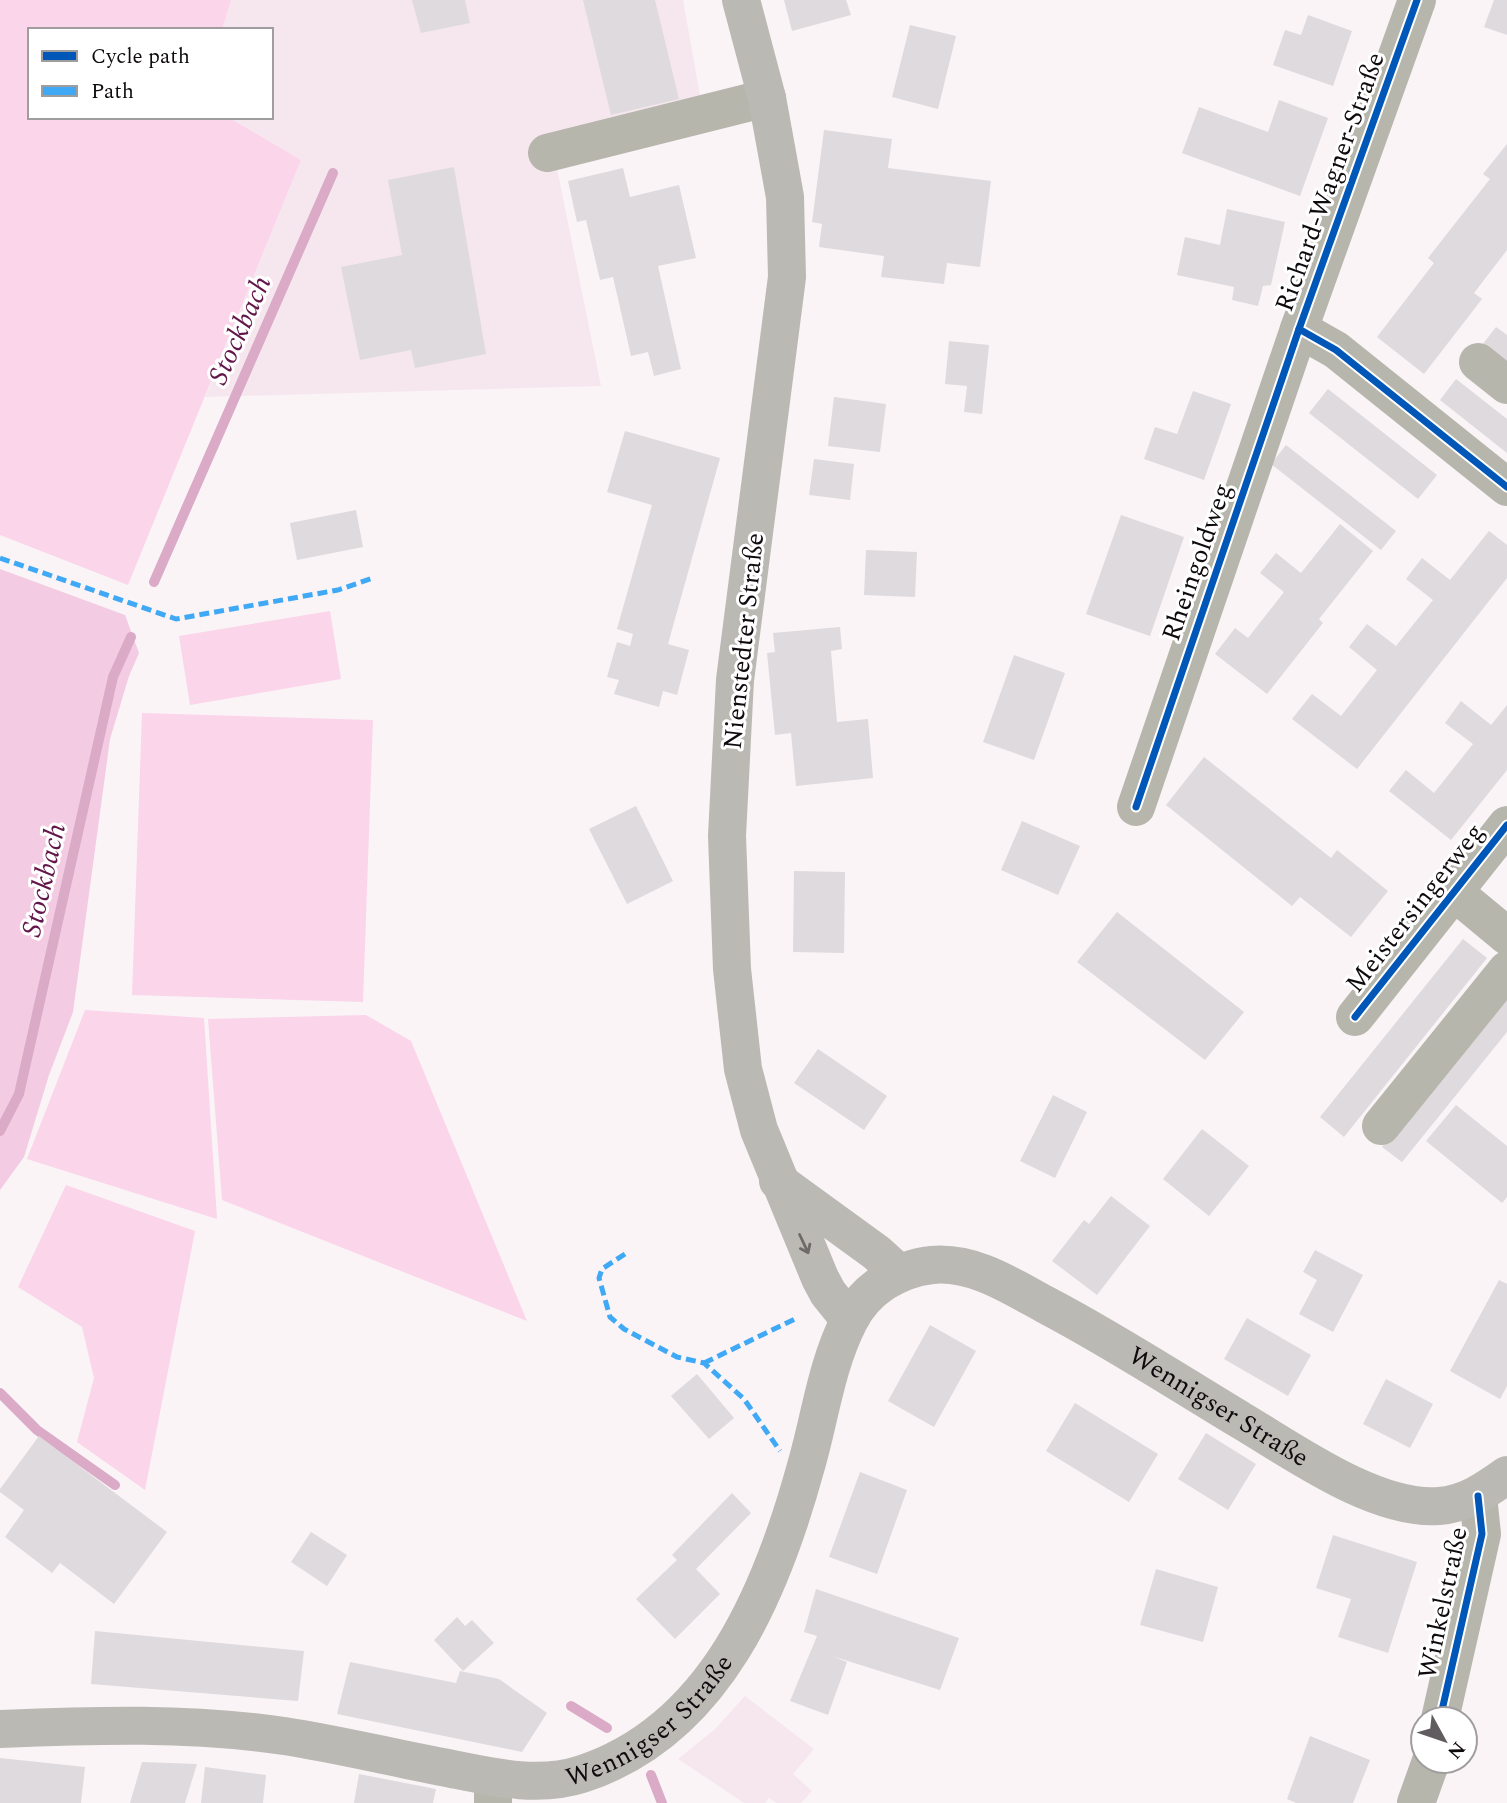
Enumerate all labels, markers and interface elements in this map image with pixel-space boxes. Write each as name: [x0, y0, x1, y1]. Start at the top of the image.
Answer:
legend: [28, 28, 273, 119]
text: Cycle path: [91, 41, 190, 73]
street label: Richard-Wagner-Straße: [1264, 47, 1396, 317]
text: Path: [91, 76, 134, 108]
water label: Stockbach: [197, 269, 283, 391]
street label: Rheingoldweg: [1151, 478, 1243, 646]
street label: Nienstedter Straße: [713, 531, 775, 751]
street label: Meistersingerweg: [1336, 814, 1494, 1002]
water label: Stockbach: [10, 819, 78, 941]
one-way arrow: [798, 1233, 812, 1254]
street label: Wennigser Straße: [1121, 1336, 1316, 1478]
street label: Winkelstraße: [1407, 1523, 1479, 1683]
street label: Wennigser Straße: [561, 1646, 743, 1798]
north arrow: [1409, 1705, 1479, 1775]
text: N: [1440, 1735, 1472, 1765]

